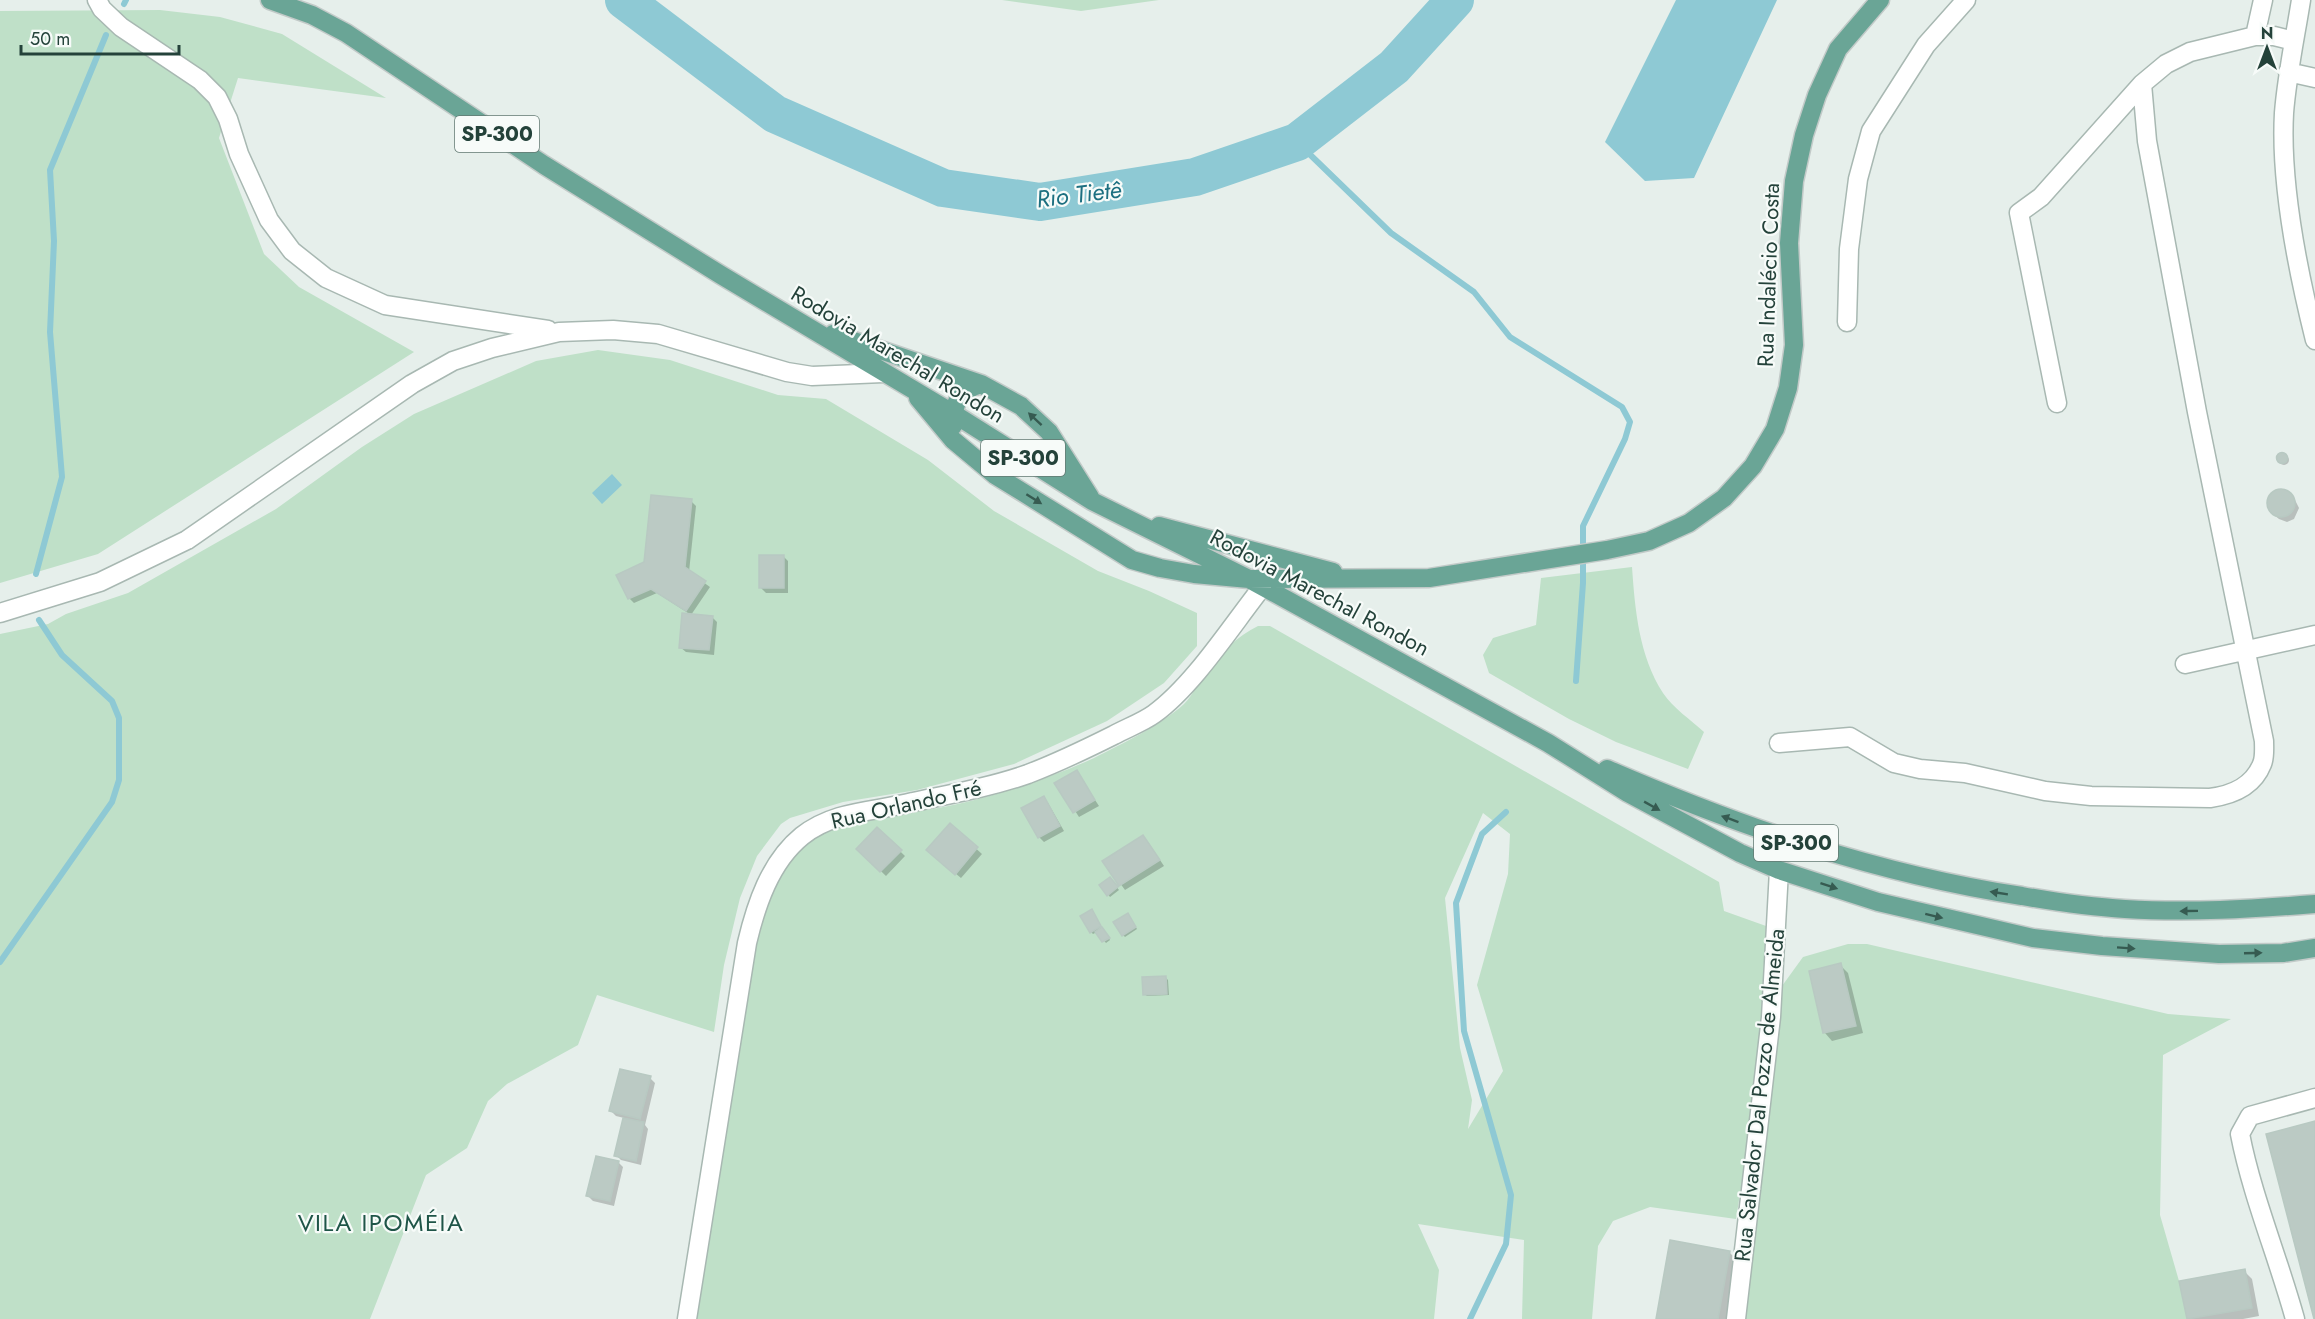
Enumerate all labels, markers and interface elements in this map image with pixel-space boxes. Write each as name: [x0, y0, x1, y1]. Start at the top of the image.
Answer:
scale bar: [21, 18, 178, 56]
north arrow: [2237, 18, 2297, 78]
text: N: [2261, 22, 2273, 45]
text: 50 m: [30, 26, 70, 52]
road number: SP-300: [455, 116, 539, 152]
water label: Rio Tietê: [1034, 171, 1124, 217]
street label: Rua Indalécio Costa: [1749, 182, 1787, 368]
street label: Rodovia Marechal Rondon: [785, 277, 1011, 431]
one-way arrow: [1028, 412, 1043, 426]
road number: SP-300: [981, 440, 1065, 476]
one-way arrow: [1025, 493, 1041, 505]
street label: Rodovia Marechal Rondon: [1205, 521, 1435, 663]
street label: Rua Orlando Fré: [828, 771, 984, 837]
one-way arrow: [1644, 801, 1661, 811]
one-way arrow: [1721, 814, 1739, 823]
road number: SP-300: [1754, 825, 1838, 861]
one-way arrow: [1820, 882, 1838, 891]
one-way arrow: [1989, 888, 2008, 897]
one-way arrow: [2180, 906, 2199, 916]
one-way arrow: [1925, 911, 1944, 921]
street label: Rua Salvador Dal Pozzo de Almeida: [1726, 927, 1792, 1263]
one-way arrow: [2117, 943, 2136, 952]
one-way arrow: [2243, 949, 2262, 958]
district label: VILA IPOMÉIA: [298, 1205, 464, 1240]

